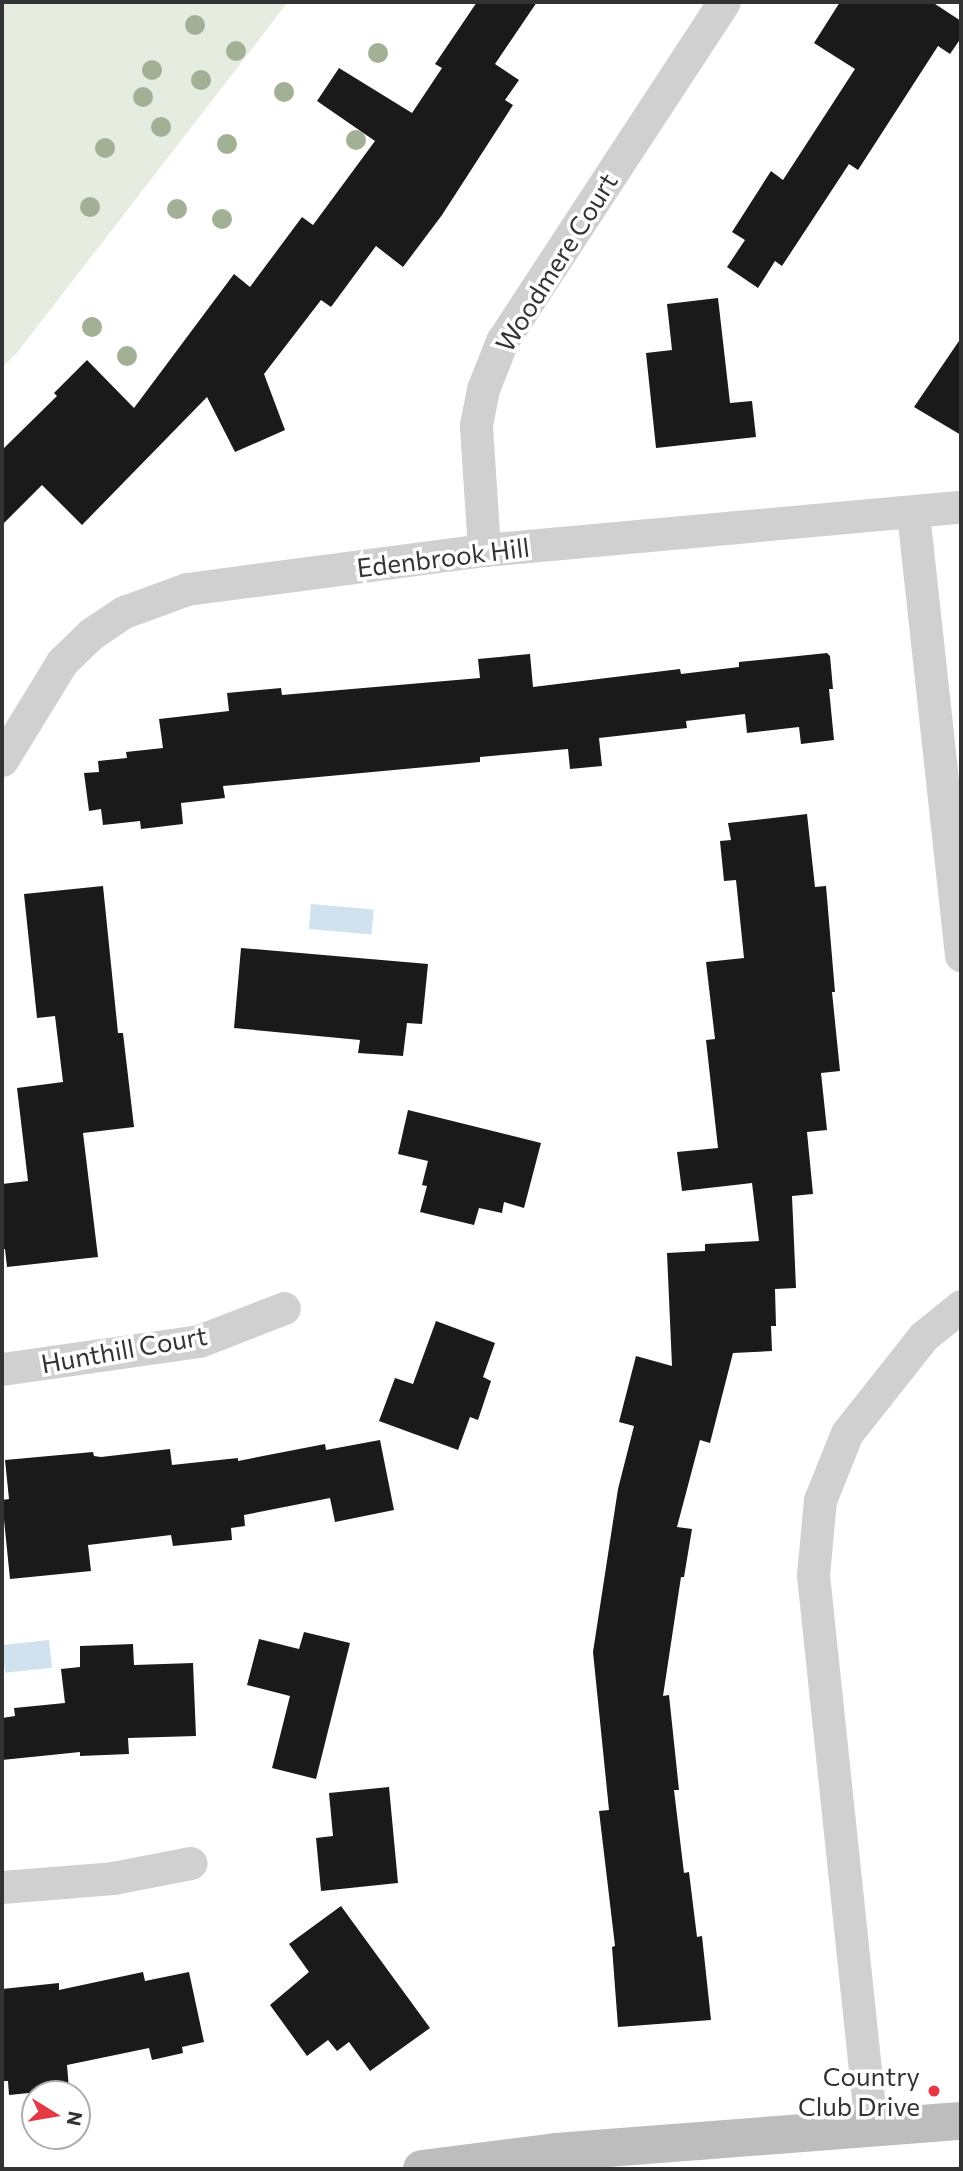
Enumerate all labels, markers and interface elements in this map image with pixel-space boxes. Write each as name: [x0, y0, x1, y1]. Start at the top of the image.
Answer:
street label: Woodmere Court: [489, 167, 623, 357]
street label: Edenbrook Hill: [355, 531, 531, 583]
street label: Hunthill Court: [38, 1319, 210, 1379]
place label: Country Club Drive: [798, 2060, 920, 2122]
north arrow: [21, 2080, 91, 2150]
marker: Country Club Drive: [926, 2083, 942, 2099]
text: N: [62, 2110, 88, 2128]

